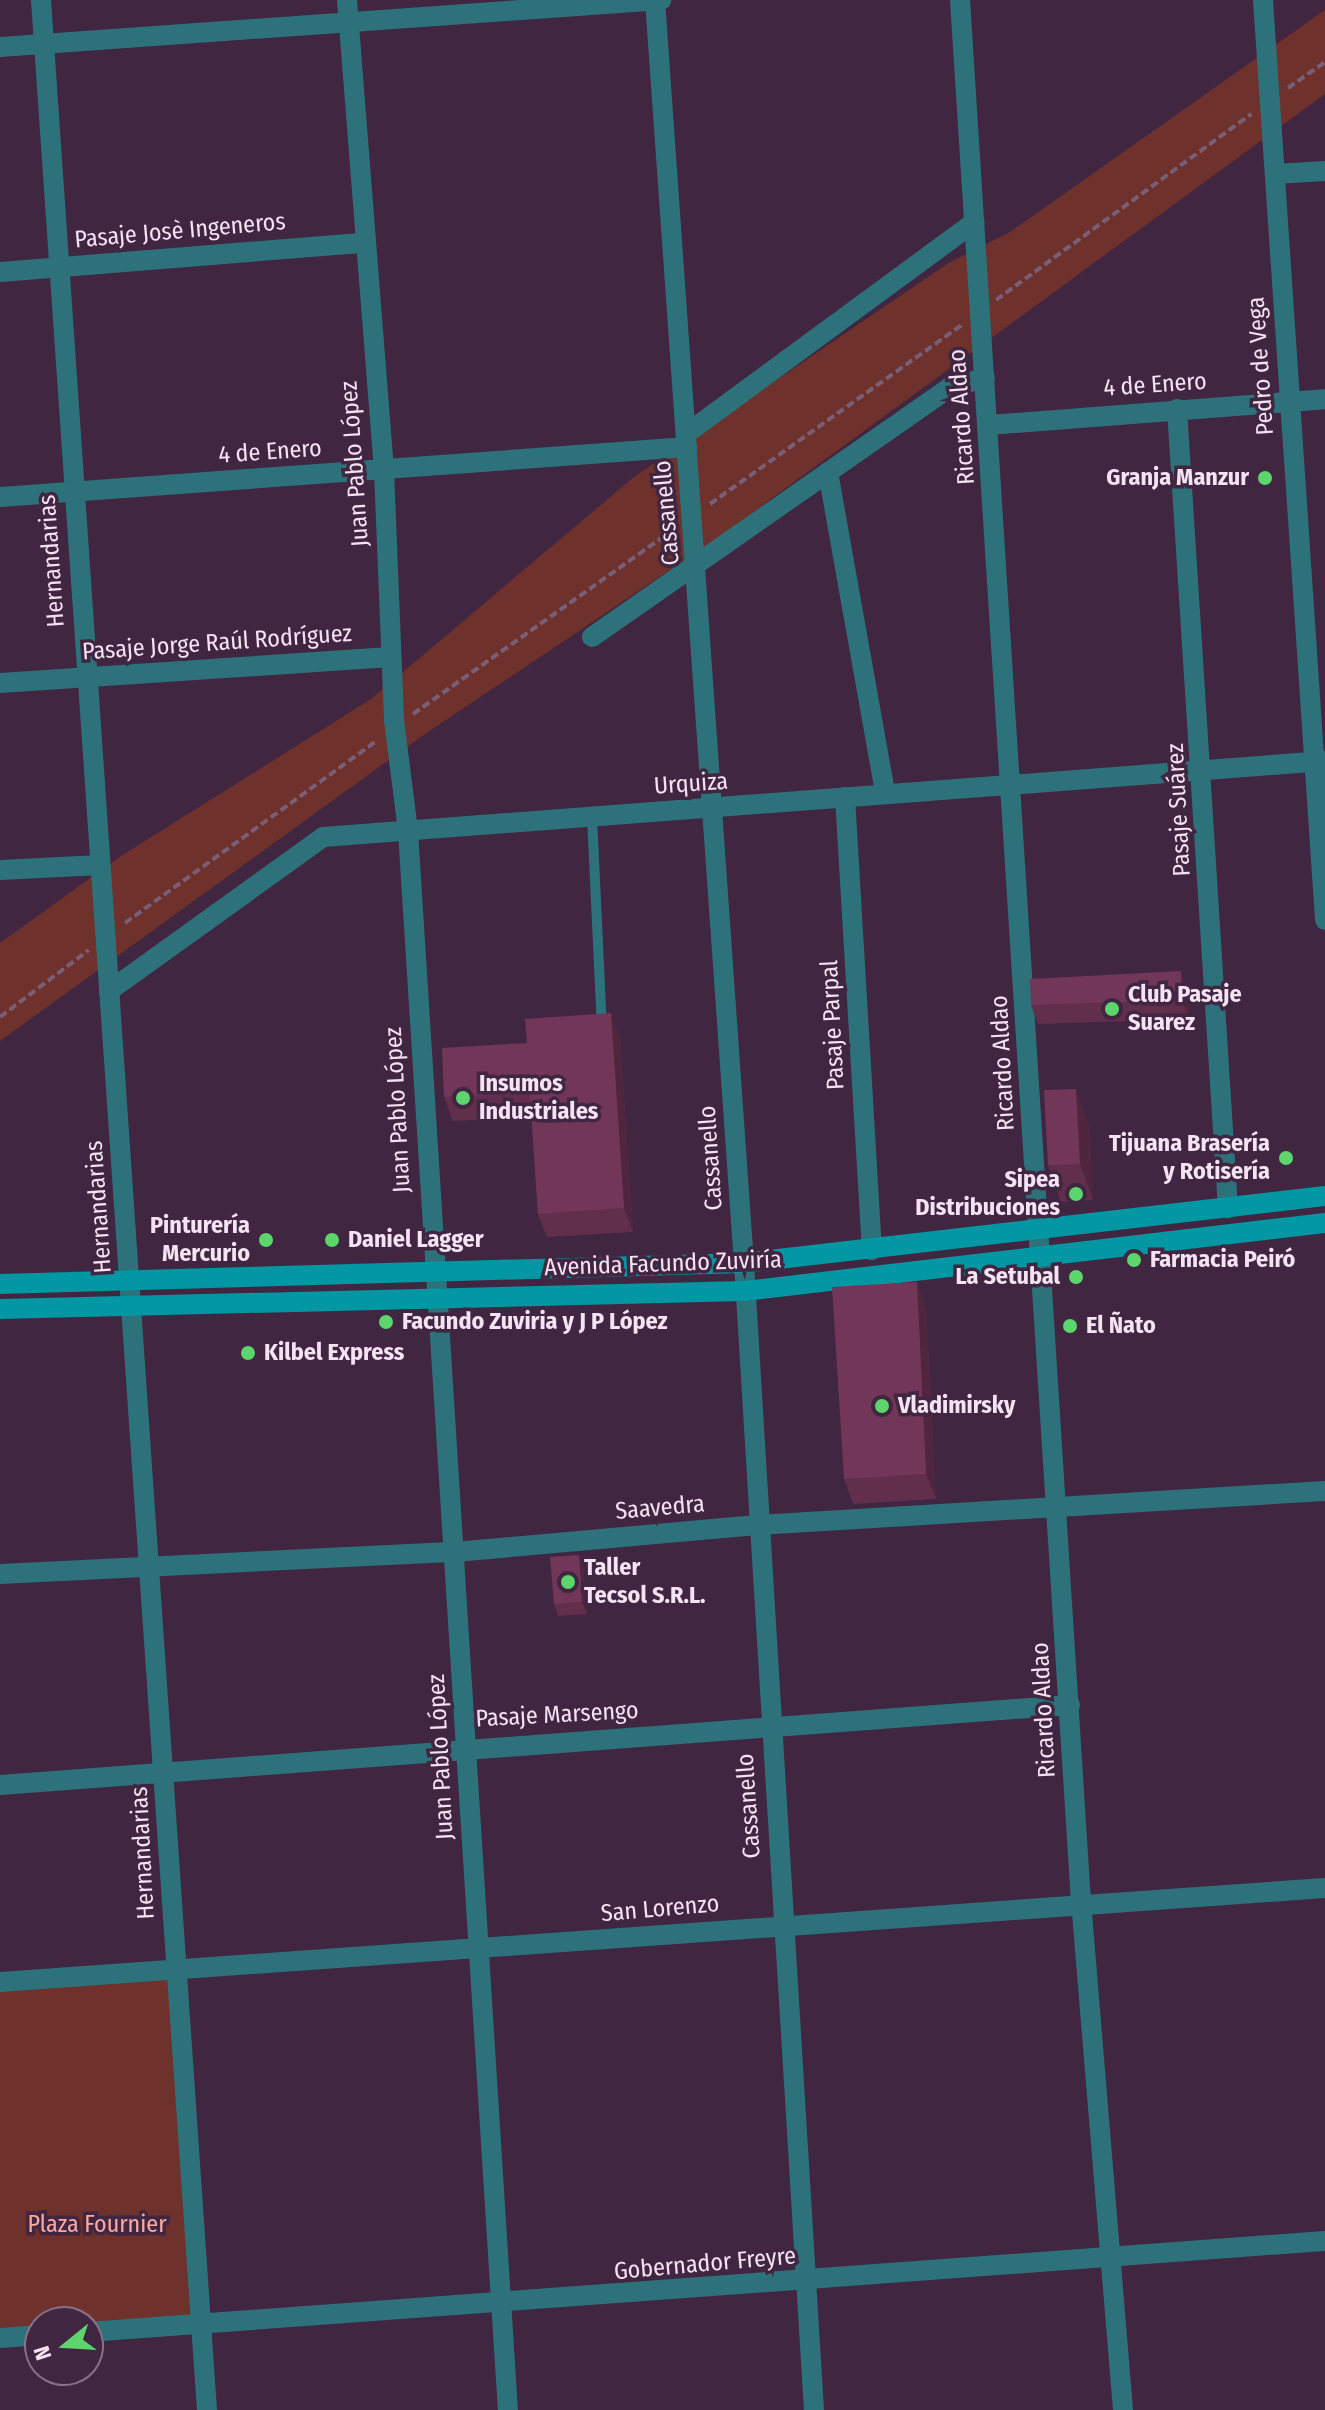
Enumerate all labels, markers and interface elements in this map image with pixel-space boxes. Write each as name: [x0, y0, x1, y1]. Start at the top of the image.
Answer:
street label: Pasaje Josè Ingeneros: [73, 207, 287, 255]
street label: Pedro de Vega: [1242, 296, 1280, 436]
street label: Ricardo Aldao: [943, 348, 981, 486]
street label: 4 de Enero: [1102, 367, 1208, 403]
street label: Juan Pablo López: [335, 380, 375, 548]
street label: 4 de Enero: [217, 434, 323, 470]
street label: Cassanello: [648, 459, 686, 567]
place label: Granja Manzur: [1106, 464, 1249, 492]
marker: Granja Manzur: [1256, 469, 1274, 487]
street label: Hernandarias: [33, 494, 71, 628]
street label: Pasaje Jorge Raúl Rodríguez: [81, 619, 353, 667]
street label: Pasaje Suárez: [1161, 743, 1197, 877]
street label: Urquiza: [653, 767, 729, 801]
street label: Pasaje Parpal: [815, 959, 851, 1091]
place label: Club Pasaje Suarez: [1128, 981, 1242, 1037]
street label: Ricardo Aldao: [985, 994, 1021, 1132]
marker: Club Pasaje Suarez: [1103, 1000, 1121, 1018]
street label: Juan Pablo López: [379, 1026, 417, 1194]
place label: Insumos Industriales: [479, 1070, 598, 1126]
marker: Insumos Industriales: [454, 1089, 472, 1107]
street label: Cassanello: [693, 1105, 729, 1211]
place label: Tijuana Brasería y Rotisería: [1109, 1130, 1270, 1186]
street label: Hernandarias: [80, 1140, 118, 1274]
marker: Tijuana Brasería y Rotisería: [1277, 1149, 1295, 1167]
place label: Sipea Distribuciones: [915, 1166, 1060, 1222]
marker: Sipea Distribuciones: [1067, 1185, 1085, 1203]
place label: Pinturería Mercurio: [150, 1212, 250, 1268]
place label: Daniel Lagger: [348, 1226, 483, 1254]
marker: Pinturería Mercurio: [257, 1231, 275, 1249]
marker: Daniel Lagger: [323, 1231, 341, 1249]
street label: Avenida Facundo Zuviría: [544, 1245, 782, 1283]
place label: Farmacia Peiró: [1150, 1246, 1295, 1274]
marker: Farmacia Peiró: [1125, 1251, 1143, 1269]
place label: La Setubal: [955, 1263, 1060, 1291]
marker: La Setubal: [1067, 1268, 1085, 1286]
place label: Facundo Zuviria y J P López: [402, 1308, 667, 1336]
place label: El Ñato: [1086, 1312, 1156, 1340]
marker: Facundo Zuviria y J P López: [377, 1313, 395, 1331]
marker: El Ñato: [1061, 1317, 1079, 1335]
place label: Kilbel Express: [264, 1339, 404, 1367]
marker: Kilbel Express: [239, 1344, 257, 1362]
place label: Vladimirsky: [898, 1392, 1015, 1420]
marker: Vladimirsky: [873, 1397, 891, 1415]
street label: Saavedra: [614, 1490, 706, 1526]
place label: Taller Tecsol S.R.L.: [584, 1554, 706, 1610]
marker: Taller Tecsol S.R.L.: [559, 1573, 577, 1591]
street label: Ricardo Aldao: [1026, 1641, 1062, 1779]
street label: Juan Pablo López: [422, 1673, 460, 1841]
street label: Pasaje Marsengo: [475, 1696, 639, 1734]
street label: Cassanello: [731, 1753, 767, 1859]
street label: Hernandarias: [125, 1786, 161, 1920]
street label: San Lorenzo: [600, 1889, 720, 1929]
park label: Plaza Fournier: [27, 2211, 167, 2239]
street label: Gobernador Freyre: [613, 2242, 797, 2286]
north arrow: [24, 2306, 104, 2386]
text: N: [28, 2343, 57, 2363]

